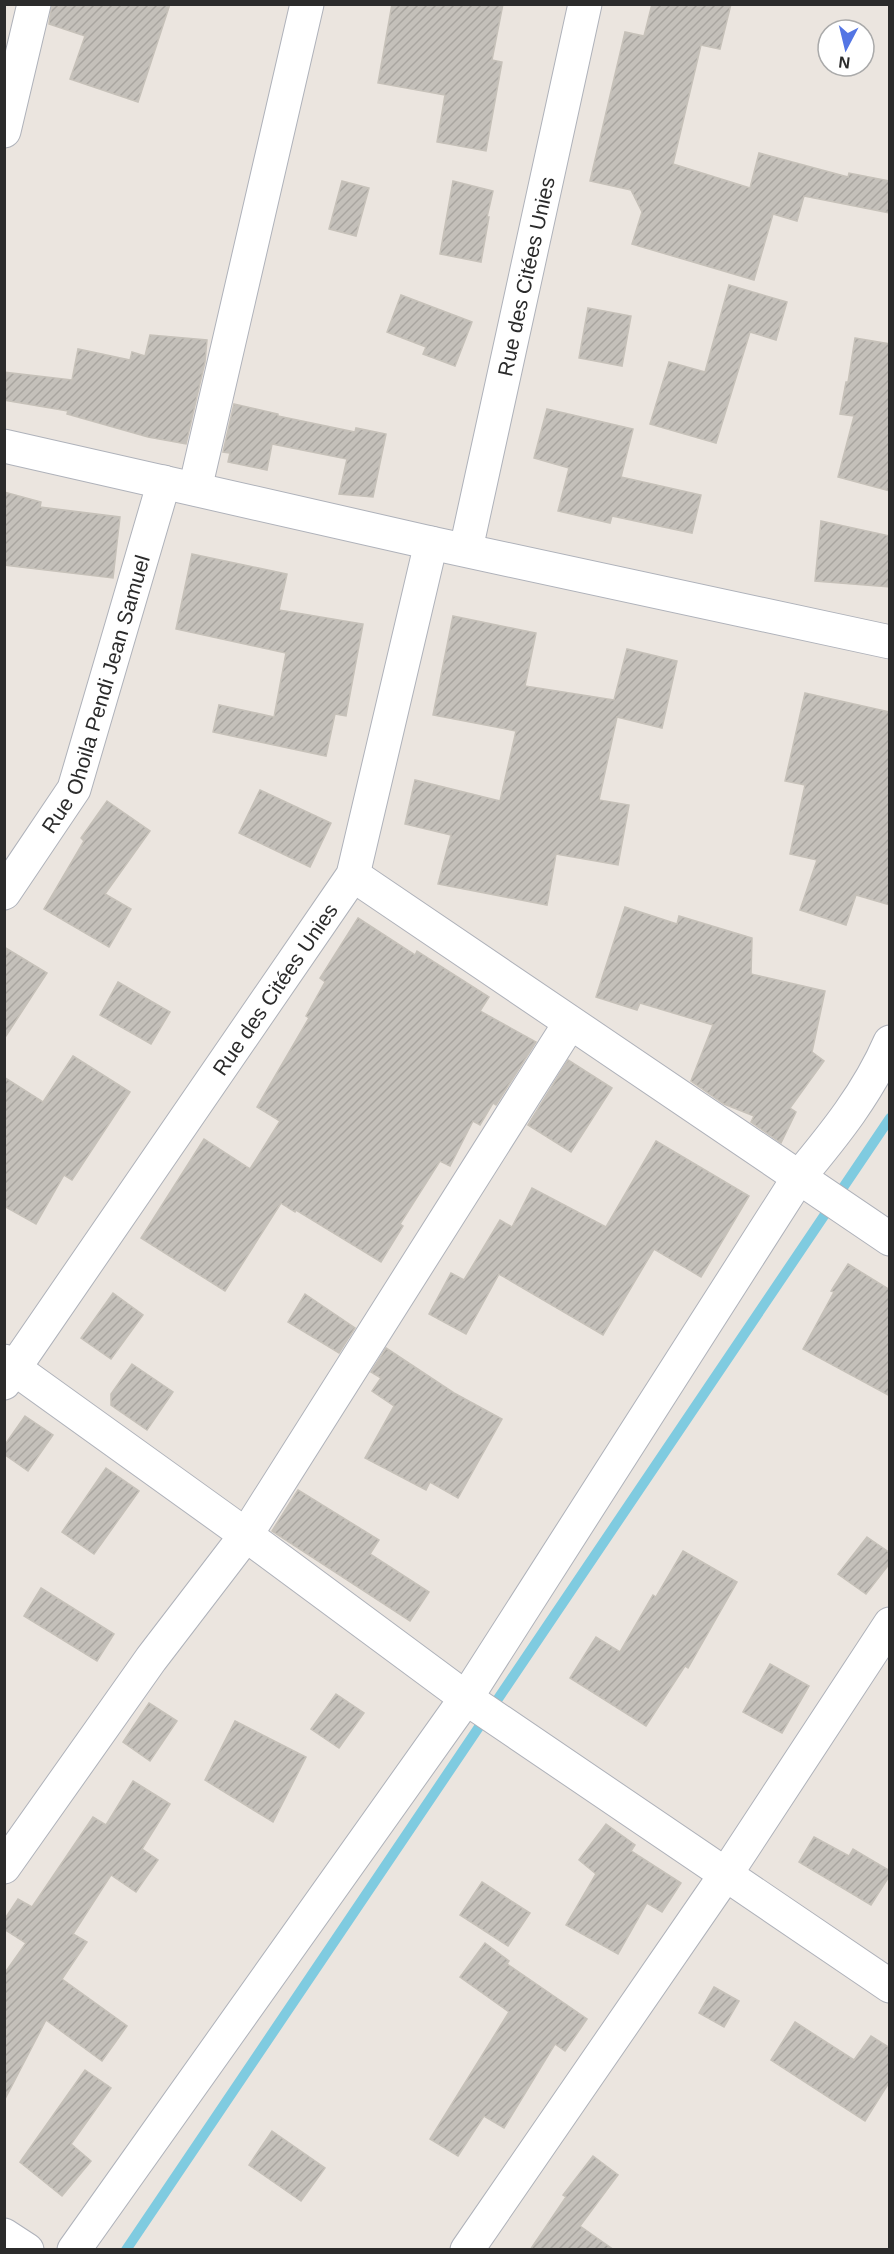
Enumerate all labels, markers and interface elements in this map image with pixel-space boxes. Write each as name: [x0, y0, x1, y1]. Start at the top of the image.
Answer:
north arrow: [816, 18, 876, 78]
text: N: [837, 53, 851, 72]
street label: Rue des Citées Unies: [493, 175, 558, 378]
street label: Rue Ohoila Pendi Jean Samuel: [37, 552, 153, 837]
street label: Rue des Citées Unies: [208, 899, 342, 1079]

